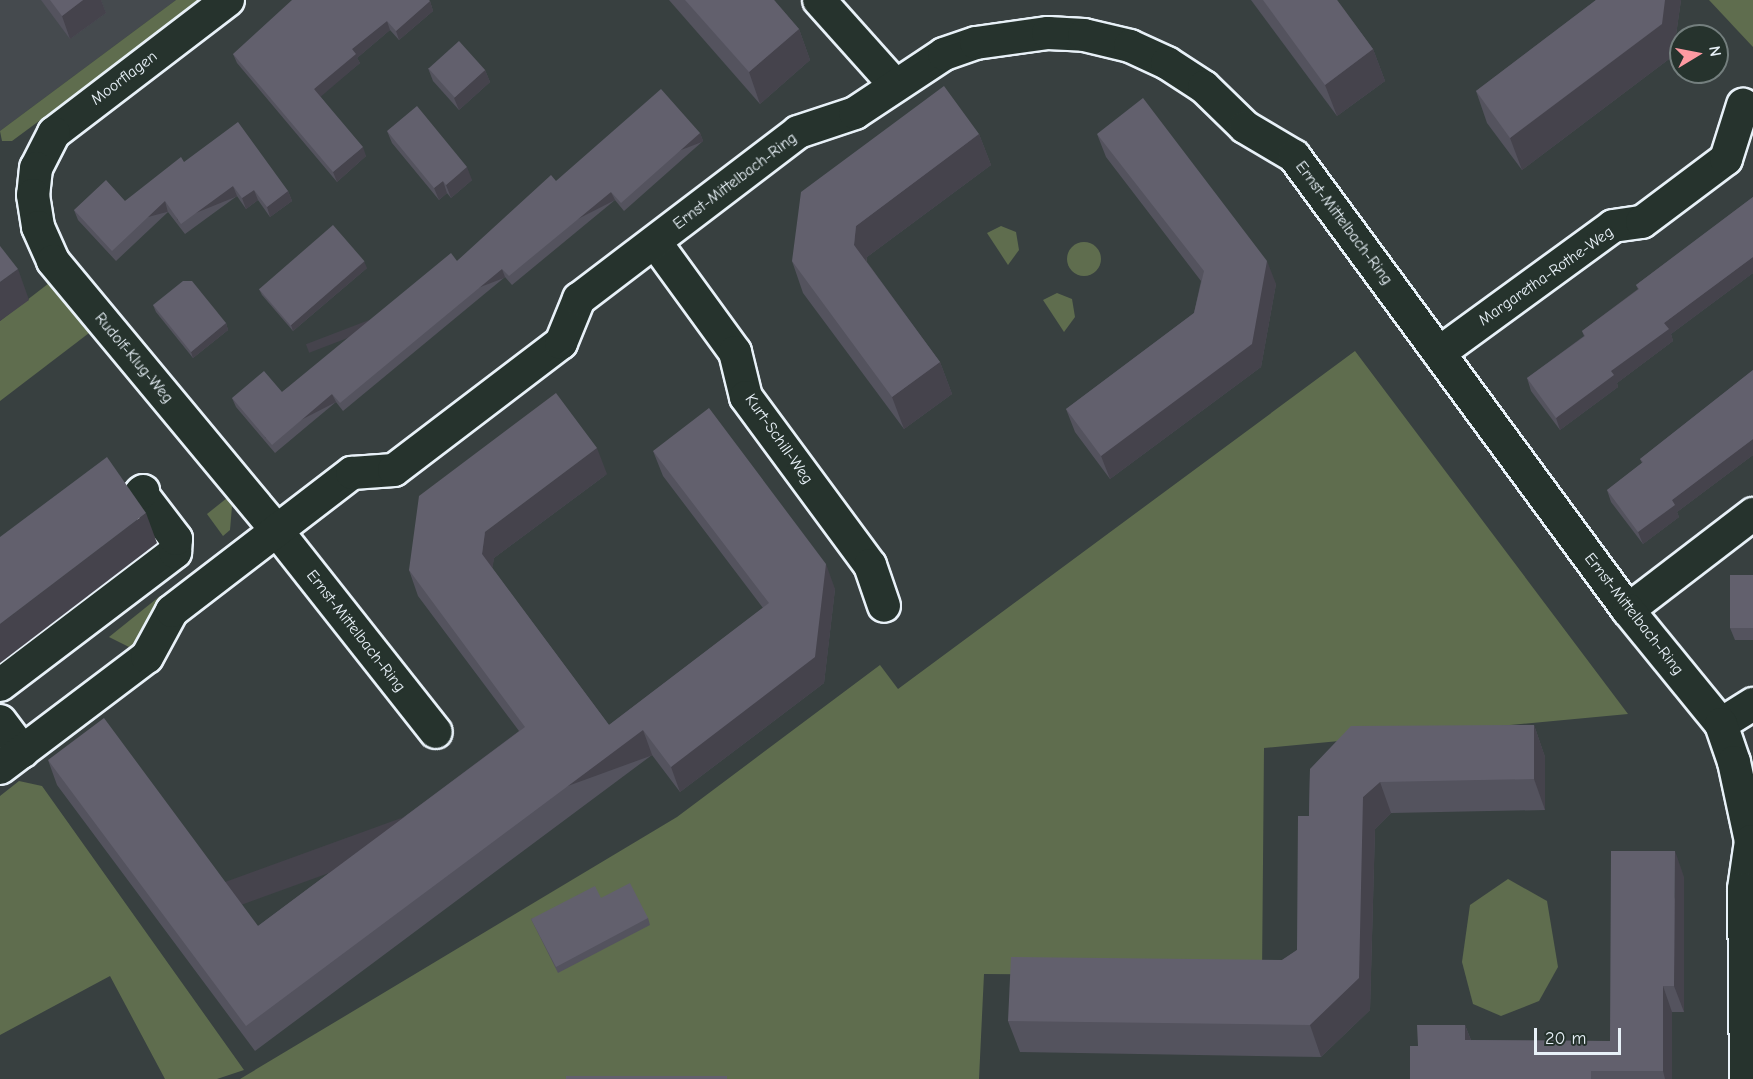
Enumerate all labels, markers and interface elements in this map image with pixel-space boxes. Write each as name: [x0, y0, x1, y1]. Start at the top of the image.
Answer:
north arrow: [1669, 24, 1729, 84]
text: N: [1705, 45, 1725, 58]
street label: Moorflagen: [87, 47, 161, 109]
street label: Ernst-Mittelbach-Ring: [669, 128, 801, 234]
street label: Ernst-Mittelbach-Ring: [1291, 157, 1397, 289]
street label: Margaretha-Rothe-Weg: [1475, 222, 1617, 330]
street label: Rudolf-Klug-Weg: [91, 309, 177, 407]
street label: Kurt-Schill-Weg: [741, 390, 817, 488]
street label: Ernst-Mittelbach-Ring: [1580, 549, 1688, 679]
street label: Ernst-Mittelbach-Ring: [302, 566, 410, 696]
scale bar: [1537, 1016, 1624, 1054]
text: 20 m: [1545, 1028, 1586, 1049]

